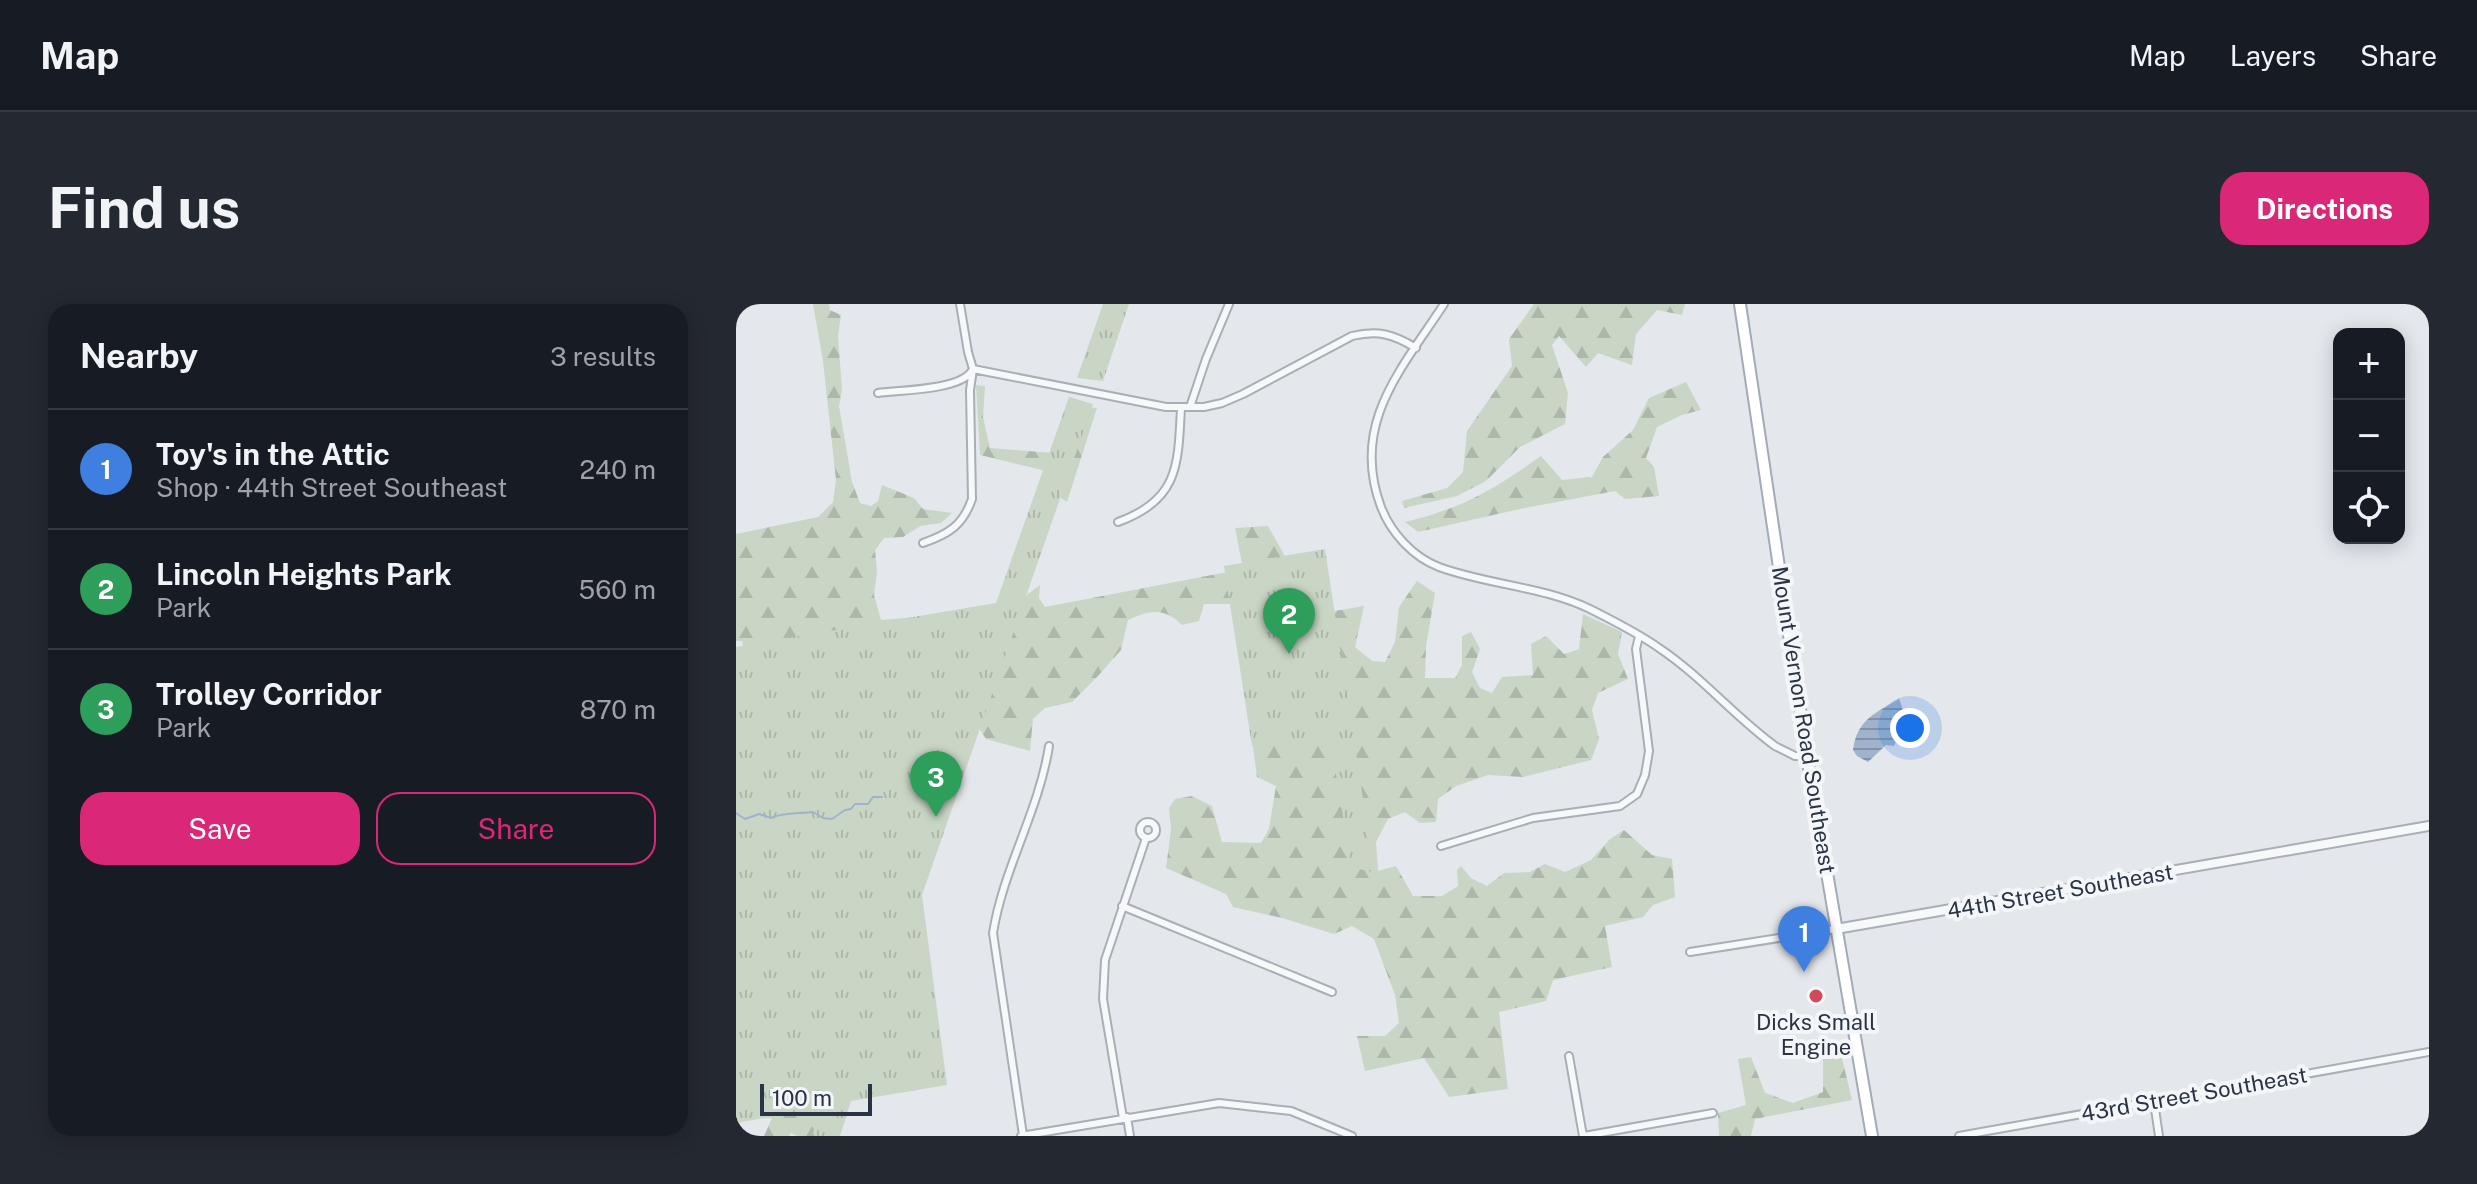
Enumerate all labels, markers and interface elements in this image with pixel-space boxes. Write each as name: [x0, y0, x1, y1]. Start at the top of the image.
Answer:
text: Map: [40, 33, 119, 78]
text: Map: [2129, 39, 2186, 72]
text: Layers: [2230, 39, 2316, 72]
text: Share: [2360, 39, 2437, 72]
button: Directions: [2220, 172, 2429, 245]
text: Find us: [48, 175, 240, 241]
map controls: [2333, 328, 2405, 544]
button: +: [2333, 328, 2405, 400]
text: Nearby: [80, 336, 198, 376]
text: 3 results: [550, 341, 656, 372]
button: −: [2333, 400, 2405, 472]
text: Toy's in the Attic: [156, 436, 390, 472]
text: 1: [100, 454, 112, 485]
text: 240 m: [579, 454, 656, 485]
text: Shop · 44th Street Southeast: [156, 472, 507, 503]
button: locate: [2333, 472, 2405, 544]
text: Lincoln Heights Park: [156, 556, 452, 592]
street label: Mount Vernon Road Southeast: [1767, 565, 1841, 875]
text: 2: [98, 574, 114, 605]
text: 560 m: [579, 574, 656, 605]
pin: 2: [1263, 588, 1315, 654]
text: Park: [156, 592, 211, 623]
text: Trolley Corridor: [156, 676, 382, 712]
text: 3: [97, 694, 115, 725]
text: 870 m: [580, 694, 656, 725]
your location: [1890, 708, 1930, 748]
text: Park: [156, 712, 211, 743]
pin: 3: [910, 751, 962, 817]
button: Save: [80, 792, 360, 865]
button: Share: [376, 792, 656, 865]
street label: 44th Street Southeast: [1945, 858, 2175, 924]
pin: 1: [1778, 906, 1830, 972]
marker: Dicks Small Engine: [1807, 987, 1825, 1005]
place label: Dicks Small Engine: [1756, 1009, 1876, 1060]
street label: 43rd Street Southeast: [2079, 1061, 2309, 1127]
scale bar: [760, 1080, 872, 1116]
text: 100 m: [772, 1085, 832, 1111]

